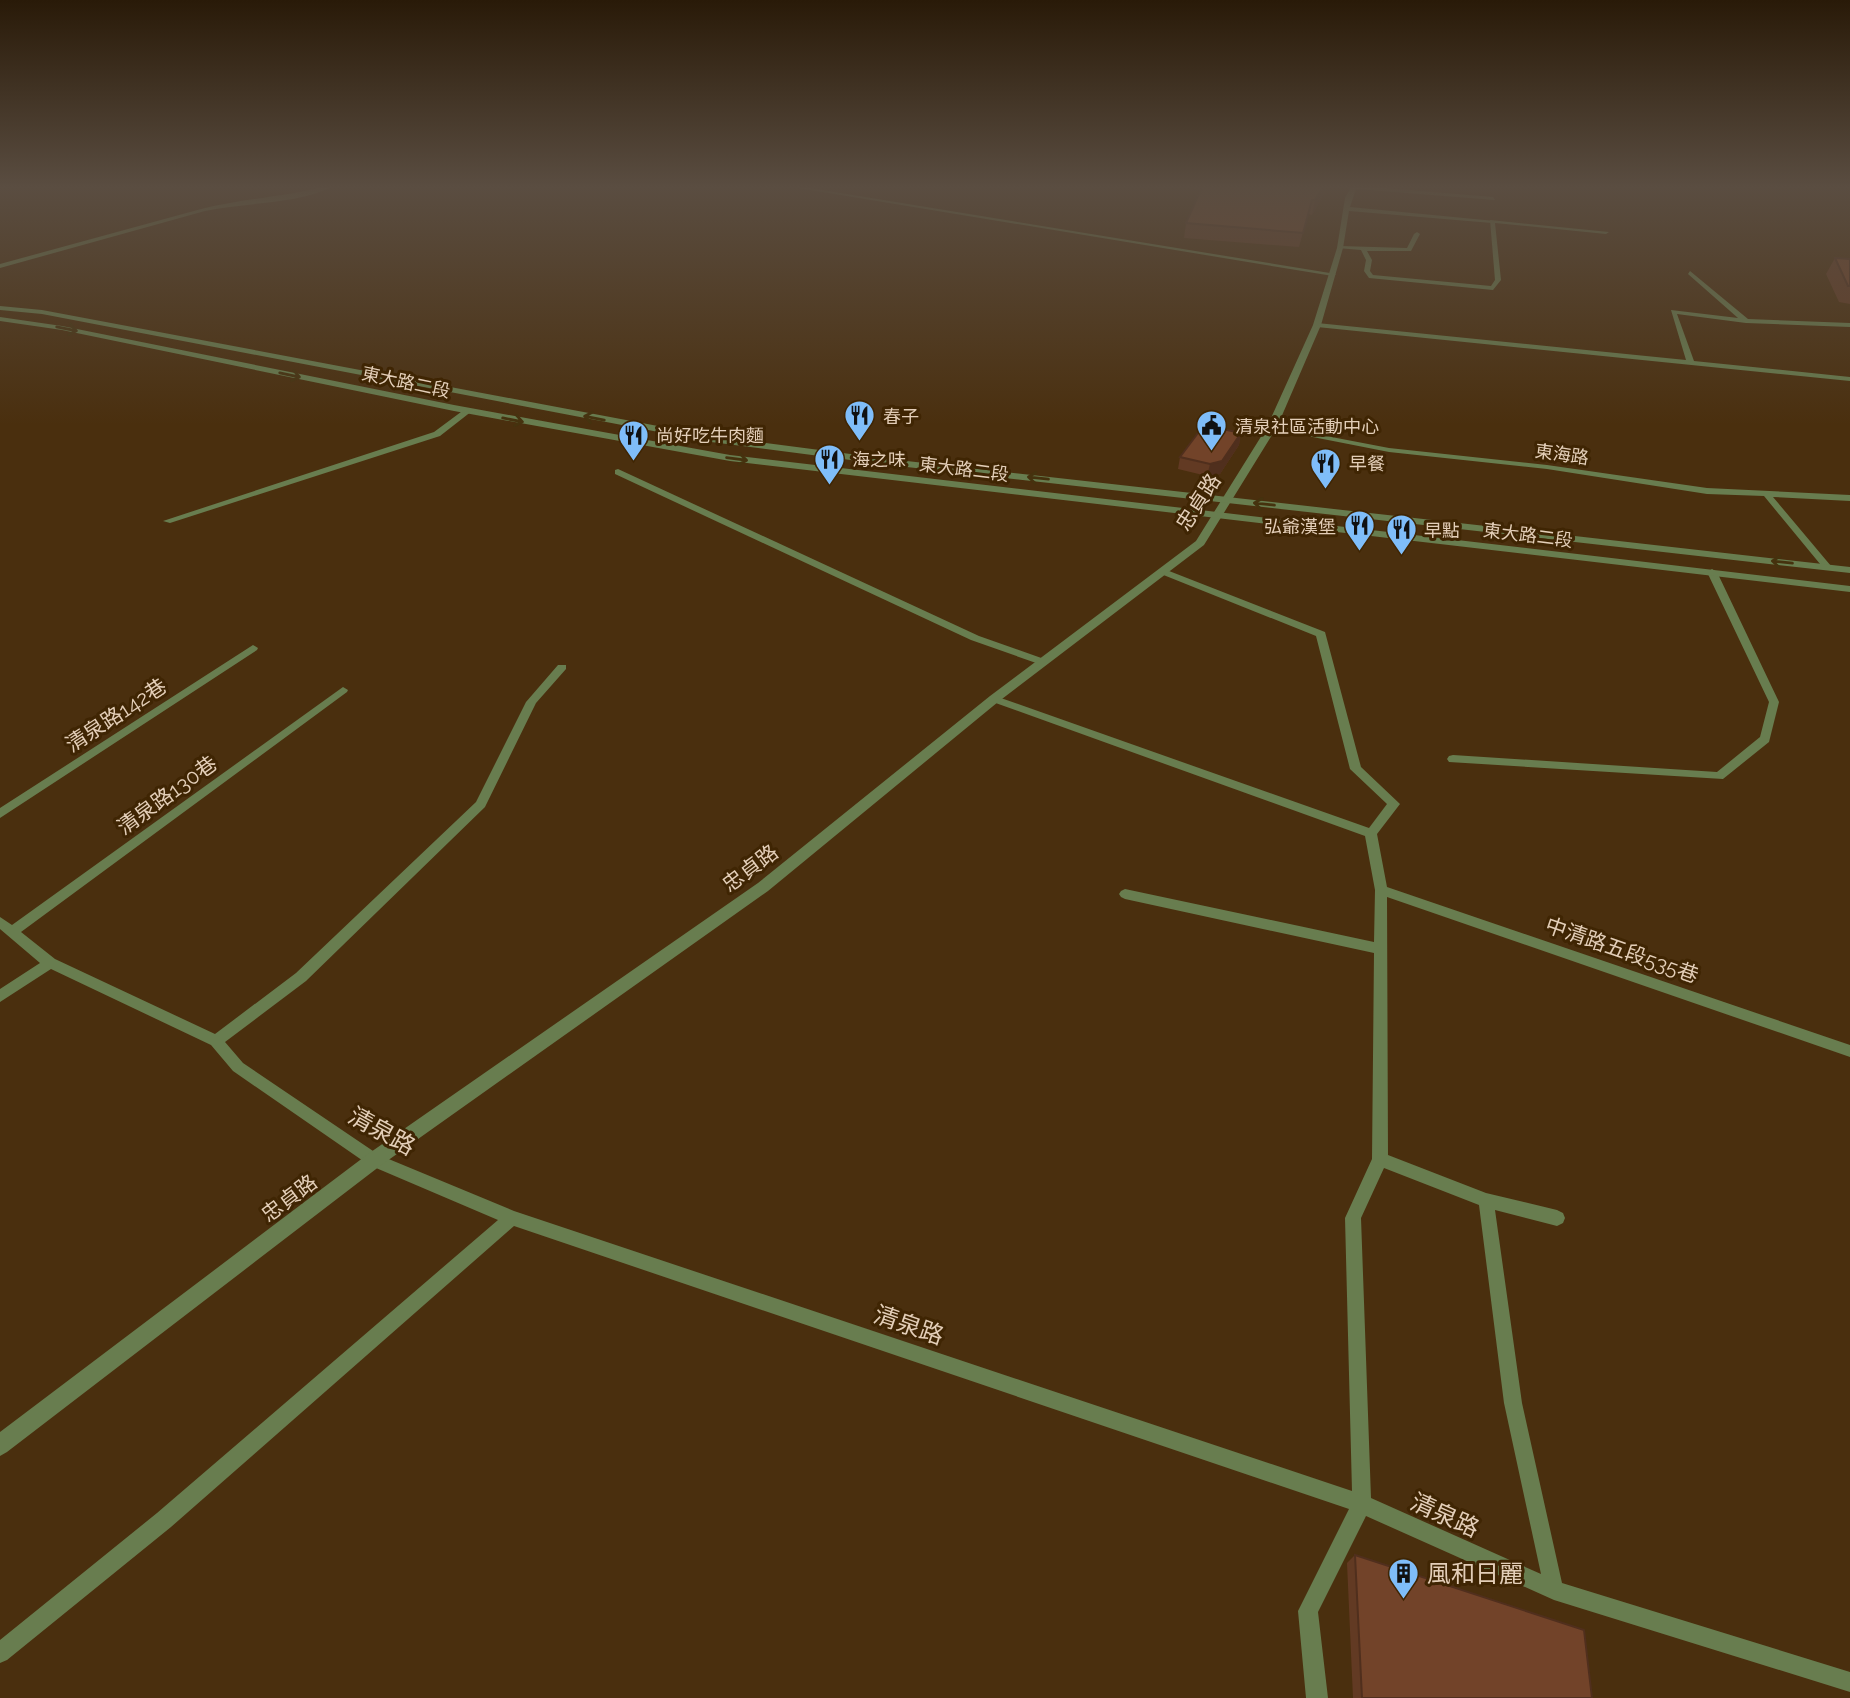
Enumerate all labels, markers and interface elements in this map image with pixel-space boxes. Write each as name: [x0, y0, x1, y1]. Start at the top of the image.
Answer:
one-way arrow: [55, 323, 78, 337]
street label: 東大路二段: [360, 362, 452, 402]
one-way arrow: [278, 368, 301, 382]
restaurant icon: 春子: [843, 399, 877, 443]
place label: 春子: [883, 406, 919, 427]
public building icon: 清泉社區活動中心: [1195, 409, 1229, 453]
one-way arrow: [583, 411, 606, 424]
one-way arrow: [501, 413, 524, 427]
place label: 清泉社區活動中心: [1235, 416, 1379, 437]
restaurant icon: 尚好吃牛肉麵: [616, 418, 650, 462]
place label: 尚好吃牛肉麵: [656, 425, 764, 446]
street label: 東海路: [1534, 440, 1590, 468]
restaurant icon: 海之味: [812, 442, 846, 486]
restaurant icon: 早餐: [1309, 446, 1343, 490]
place label: 海之味: [852, 449, 906, 470]
one-way arrow: [726, 452, 748, 465]
street label: 東大路二段: [918, 453, 1010, 485]
place label: 早餐: [1349, 453, 1385, 474]
street label: 忠貞路: [1170, 469, 1226, 535]
one-way arrow: [1027, 472, 1050, 485]
one-way arrow: [1253, 497, 1276, 510]
restaurant icon: 弘爺漢堡: [1342, 509, 1376, 553]
restaurant icon: 早點: [1384, 513, 1418, 557]
place label: 弘爺漢堡: [1264, 516, 1336, 537]
street label: 東大路二段: [1482, 519, 1574, 551]
place label: 早點: [1424, 520, 1460, 541]
one-way arrow: [1771, 556, 1794, 569]
street label: 清泉路142巷: [61, 673, 171, 757]
street label: 清泉路130巷: [112, 750, 222, 840]
street label: 忠貞路: [717, 839, 783, 897]
street label: 中清路五段535巷: [1542, 912, 1702, 988]
street label: 清泉路: [343, 1101, 421, 1161]
street label: 忠貞路: [256, 1169, 322, 1227]
street label: 清泉路: [870, 1300, 948, 1350]
street label: 清泉路: [1406, 1487, 1484, 1543]
building icon: 風和日麗: [1387, 1556, 1421, 1600]
place label: 風和日麗: [1427, 1559, 1523, 1588]

